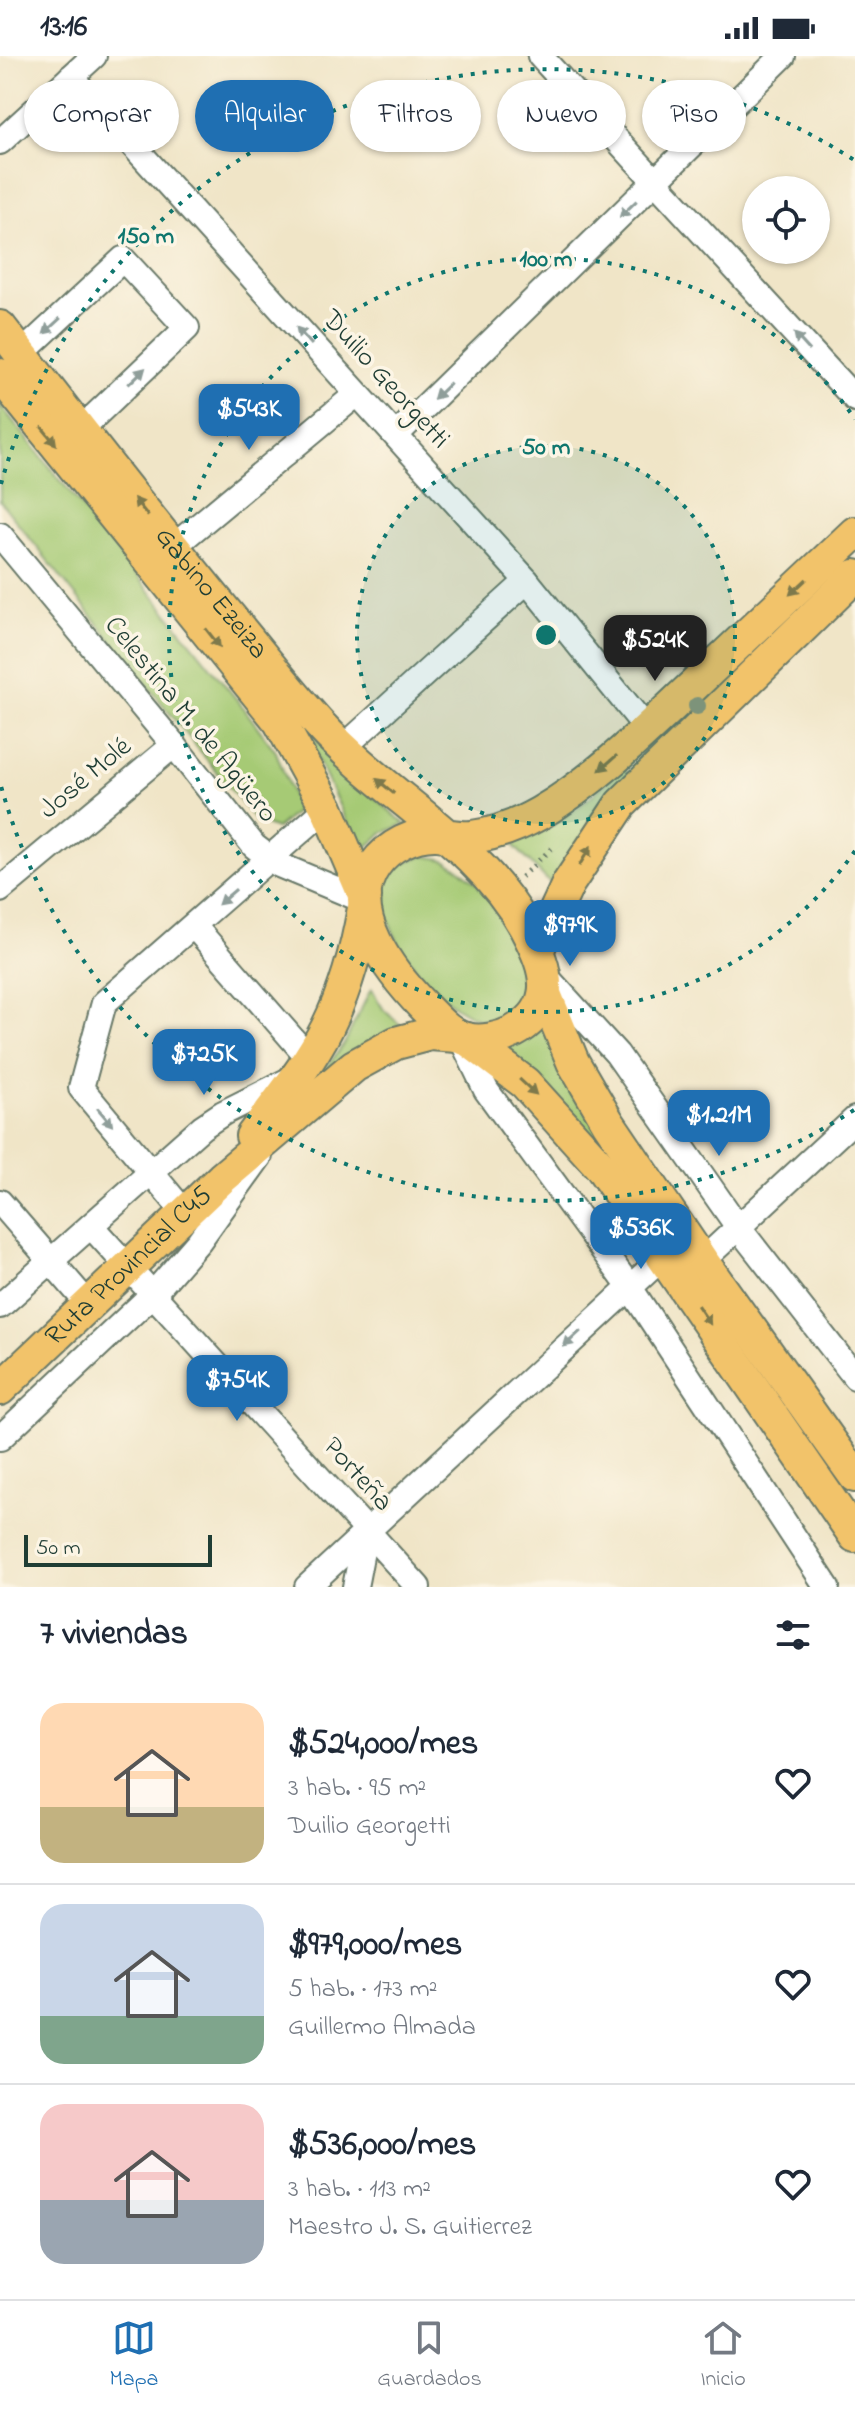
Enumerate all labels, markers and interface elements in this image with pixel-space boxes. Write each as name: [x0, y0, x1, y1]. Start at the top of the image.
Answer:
text: 13:16: [40, 6, 87, 50]
chip: Comprar: [24, 80, 179, 152]
chip: Alquilar: [195, 80, 334, 152]
chip: Filtros: [350, 80, 481, 152]
chip: Nuevo: [497, 80, 626, 152]
chip: Piso: [642, 80, 746, 152]
map controls: [742, 176, 830, 264]
button: locate: [742, 176, 830, 264]
one-way arrow: [619, 199, 638, 218]
text: 150 m: [118, 220, 175, 255]
text: 100 m: [520, 243, 573, 278]
street label: Duilio Georgetti: [310, 300, 459, 459]
one-way arrow: [42, 316, 61, 334]
one-way arrow: [296, 327, 314, 346]
one-way arrow: [794, 332, 812, 351]
one-way arrow: [127, 367, 146, 385]
one-way arrow: [433, 381, 452, 399]
pin: $543K: [193, 384, 305, 452]
text: $543K: [217, 391, 281, 429]
one-way arrow: [40, 426, 57, 446]
text: 50 m: [522, 431, 571, 466]
one-way arrow: [133, 497, 149, 517]
street label: Gabino Ezeiza: [144, 518, 278, 669]
one-way arrow: [789, 577, 808, 595]
street label: Celestina M. de Agüero: [93, 607, 287, 833]
pin: $524K: [599, 615, 711, 683]
centre of rings: [532, 621, 560, 649]
text: $524K: [622, 622, 688, 660]
one-way arrow: [204, 628, 221, 648]
street label: José Molé: [31, 728, 142, 830]
one-way arrow: [598, 754, 618, 771]
one-way arrow: [376, 778, 396, 795]
one-way arrow: [578, 845, 592, 867]
one-way arrow: [217, 888, 236, 906]
pin: $979K: [514, 900, 626, 968]
text: $979K: [543, 907, 597, 945]
pin: $725K: [148, 1029, 260, 1097]
text: $725K: [171, 1036, 237, 1074]
one-way arrow: [519, 1078, 538, 1096]
pin: $1.21M: [654, 1090, 784, 1158]
text: $1.21M: [686, 1097, 752, 1135]
one-way arrow: [96, 1107, 113, 1127]
street label: Ruta Provincial C45: [36, 1177, 222, 1356]
pin: $536K: [585, 1203, 697, 1271]
text: $536K: [608, 1210, 674, 1248]
one-way arrow: [696, 1304, 711, 1325]
one-way arrow: [563, 1329, 582, 1347]
pin: $754K: [181, 1355, 293, 1423]
text: $754K: [205, 1362, 269, 1400]
street label: Porteña: [312, 1428, 402, 1522]
scale bar: [24, 1531, 212, 1567]
text: 50 m: [36, 1533, 81, 1565]
text: 7 viviendas: [40, 1610, 188, 1660]
icon: filters: [771, 1613, 815, 1657]
text: $524,000/mes: [288, 1720, 478, 1770]
icon: home: [104, 1735, 200, 1831]
icon: heart: [771, 1761, 815, 1805]
text: 3 hab. · 95 m²: [288, 1770, 426, 1808]
text: Duilio Georgetti: [288, 1808, 451, 1846]
text: $979,000/mes: [288, 1921, 462, 1971]
icon: home: [104, 1936, 200, 2032]
icon: heart: [771, 1962, 815, 2006]
text: 5 hab. · 173 m²: [288, 1971, 437, 2009]
text: Guillermo Almada: [288, 2009, 476, 2047]
text: $536,000/mes: [288, 2121, 476, 2171]
icon: home: [104, 2136, 200, 2232]
icon: heart: [771, 2162, 815, 2206]
text: 3 hab. · 113 m²: [288, 2171, 431, 2209]
text: Maestro J. S. Guitierrez: [288, 2209, 532, 2247]
tab: Mapa: [109, 2316, 159, 2396]
tab: Guardados: [377, 2316, 482, 2396]
tab: Inicio: [700, 2316, 746, 2396]

